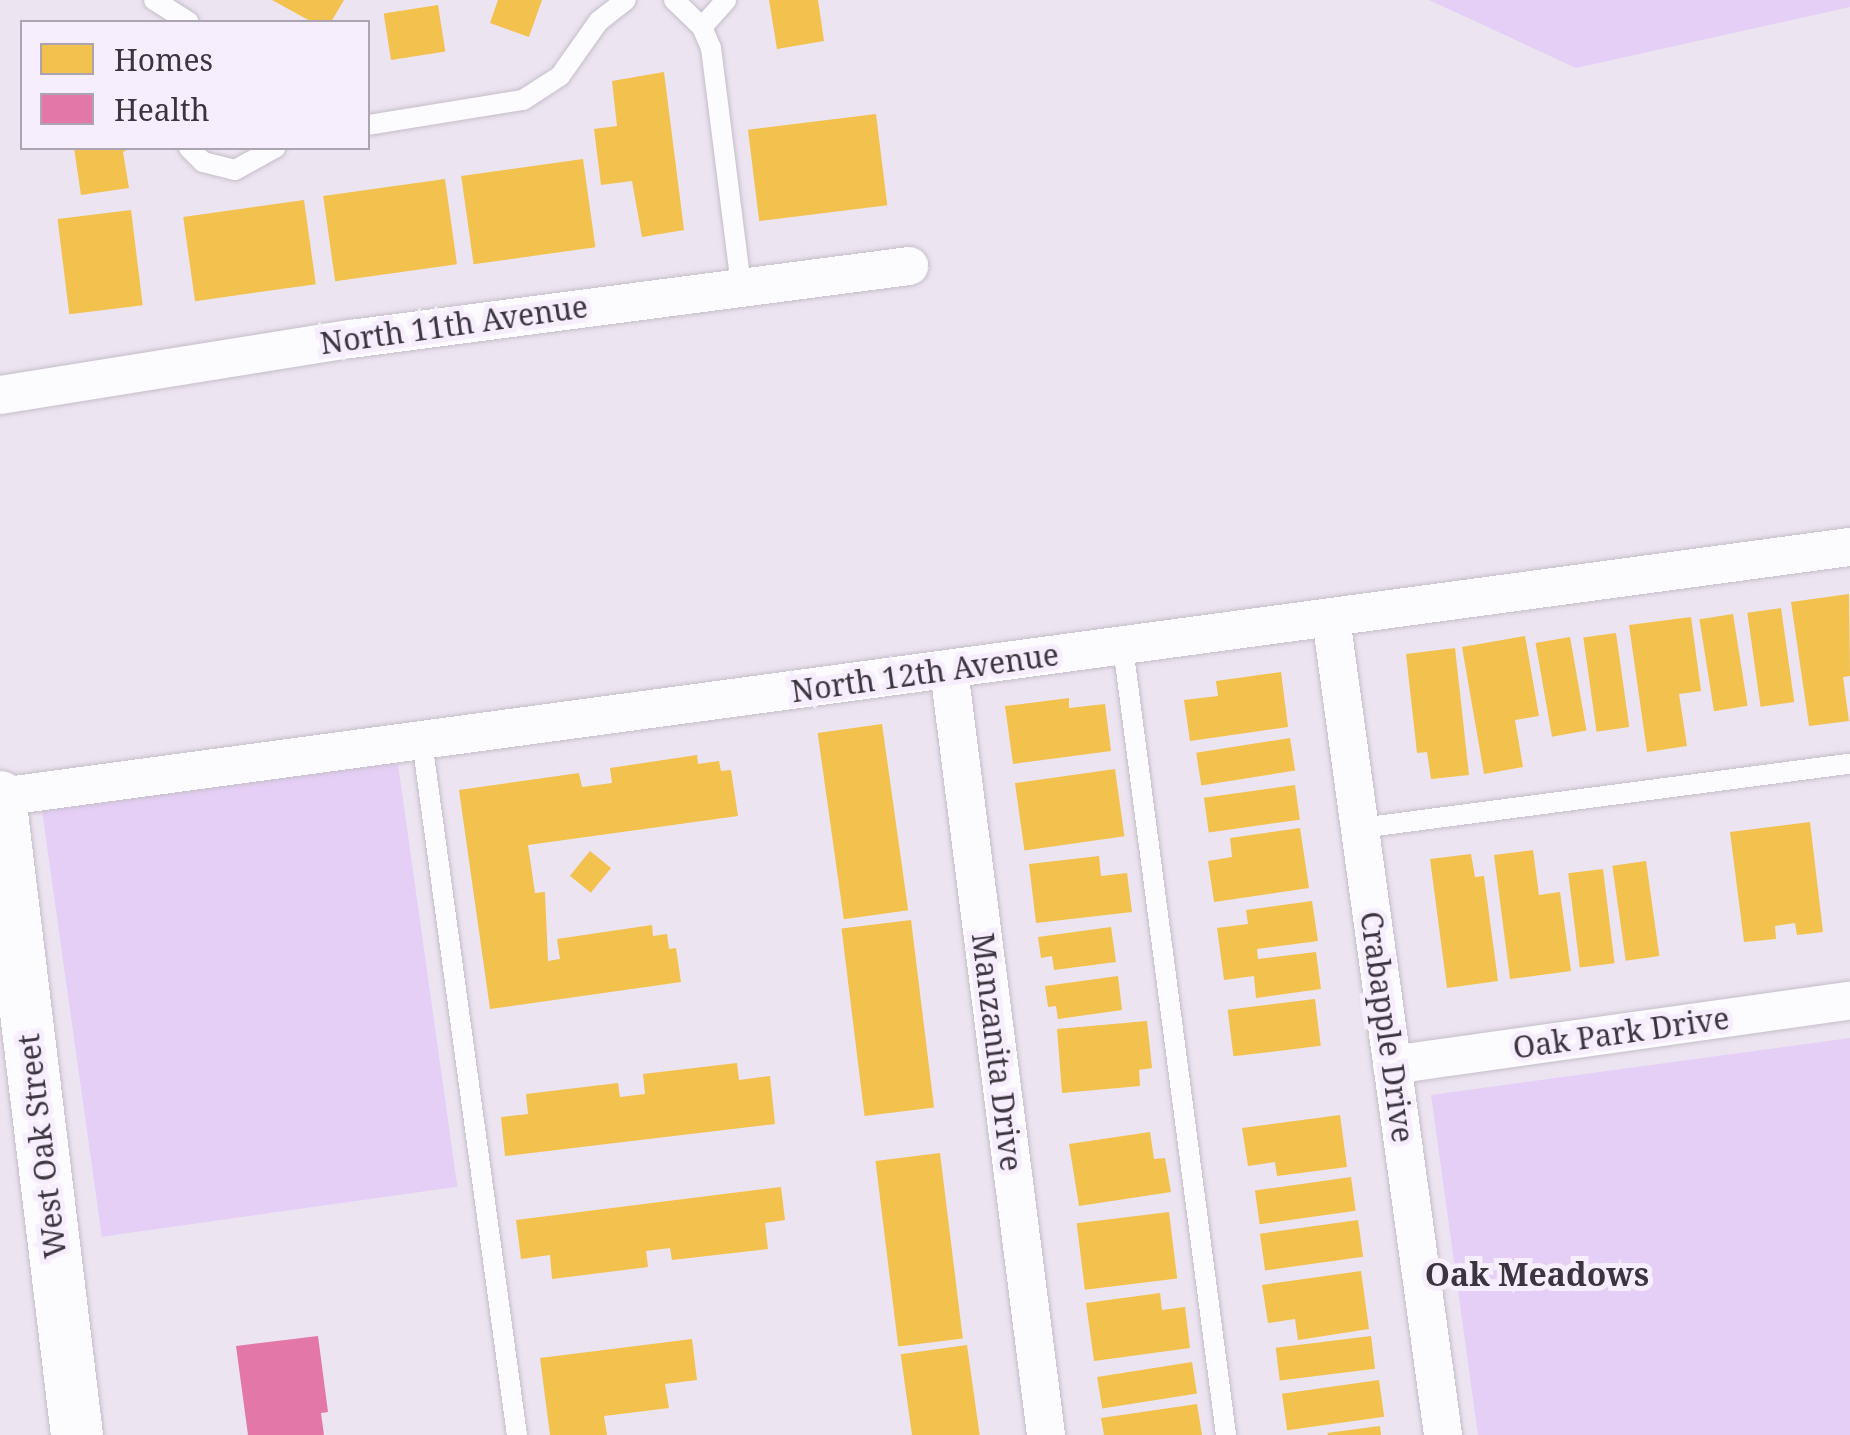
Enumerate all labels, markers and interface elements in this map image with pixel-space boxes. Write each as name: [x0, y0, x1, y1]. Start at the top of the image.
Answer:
legend: [20, 20, 370, 150]
text: Homes: [114, 39, 213, 80]
text: Health: [114, 89, 210, 130]
street label: North 11th Avenue: [318, 288, 590, 362]
street label: North 12th Avenue: [789, 636, 1061, 710]
street label: Crabapple Drive: [1353, 909, 1421, 1145]
street label: Manzanita Drive: [965, 931, 1029, 1173]
street label: Oak Park Drive: [1511, 1000, 1731, 1066]
street label: West Oak Street: [10, 1032, 74, 1260]
district label: Oak Meadows: [1425, 1255, 1649, 1293]

